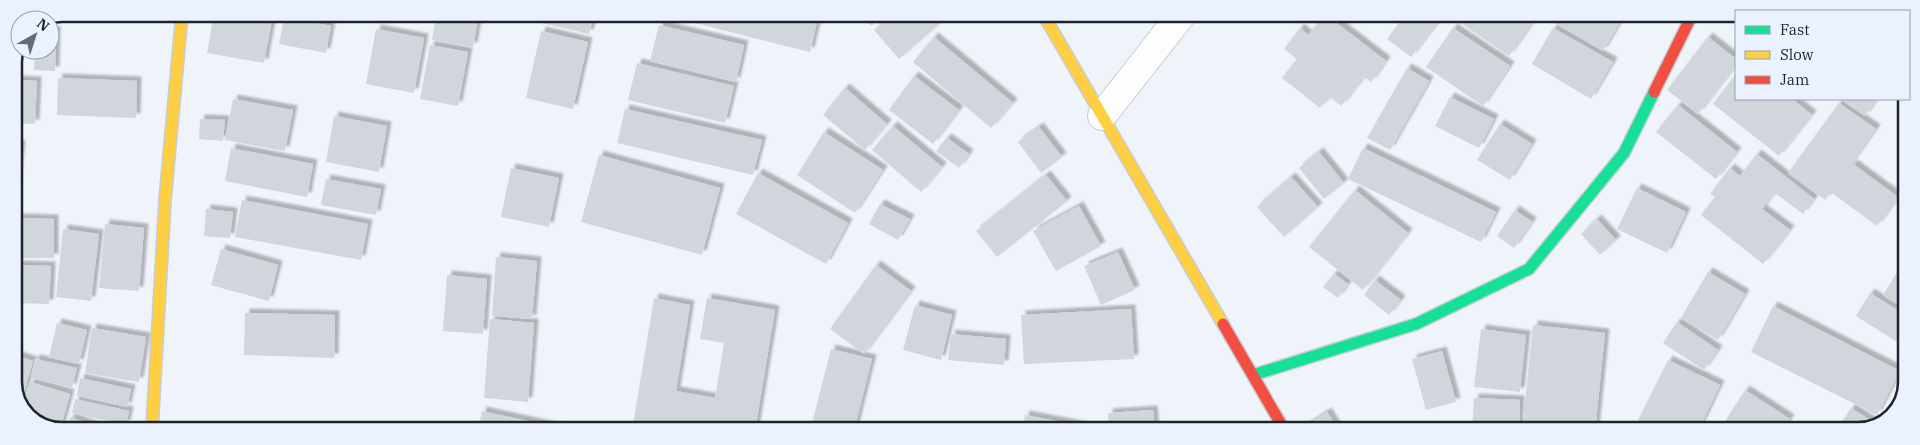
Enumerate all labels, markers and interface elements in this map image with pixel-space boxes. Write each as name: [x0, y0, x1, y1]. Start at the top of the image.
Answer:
north arrow: [10, 10, 60, 60]
legend: [1735, 10, 1910, 100]
text: N: [33, 14, 53, 35]
text: Fast: [1780, 20, 1810, 39]
text: Slow: [1780, 45, 1814, 64]
text: Jam: [1780, 70, 1809, 89]

